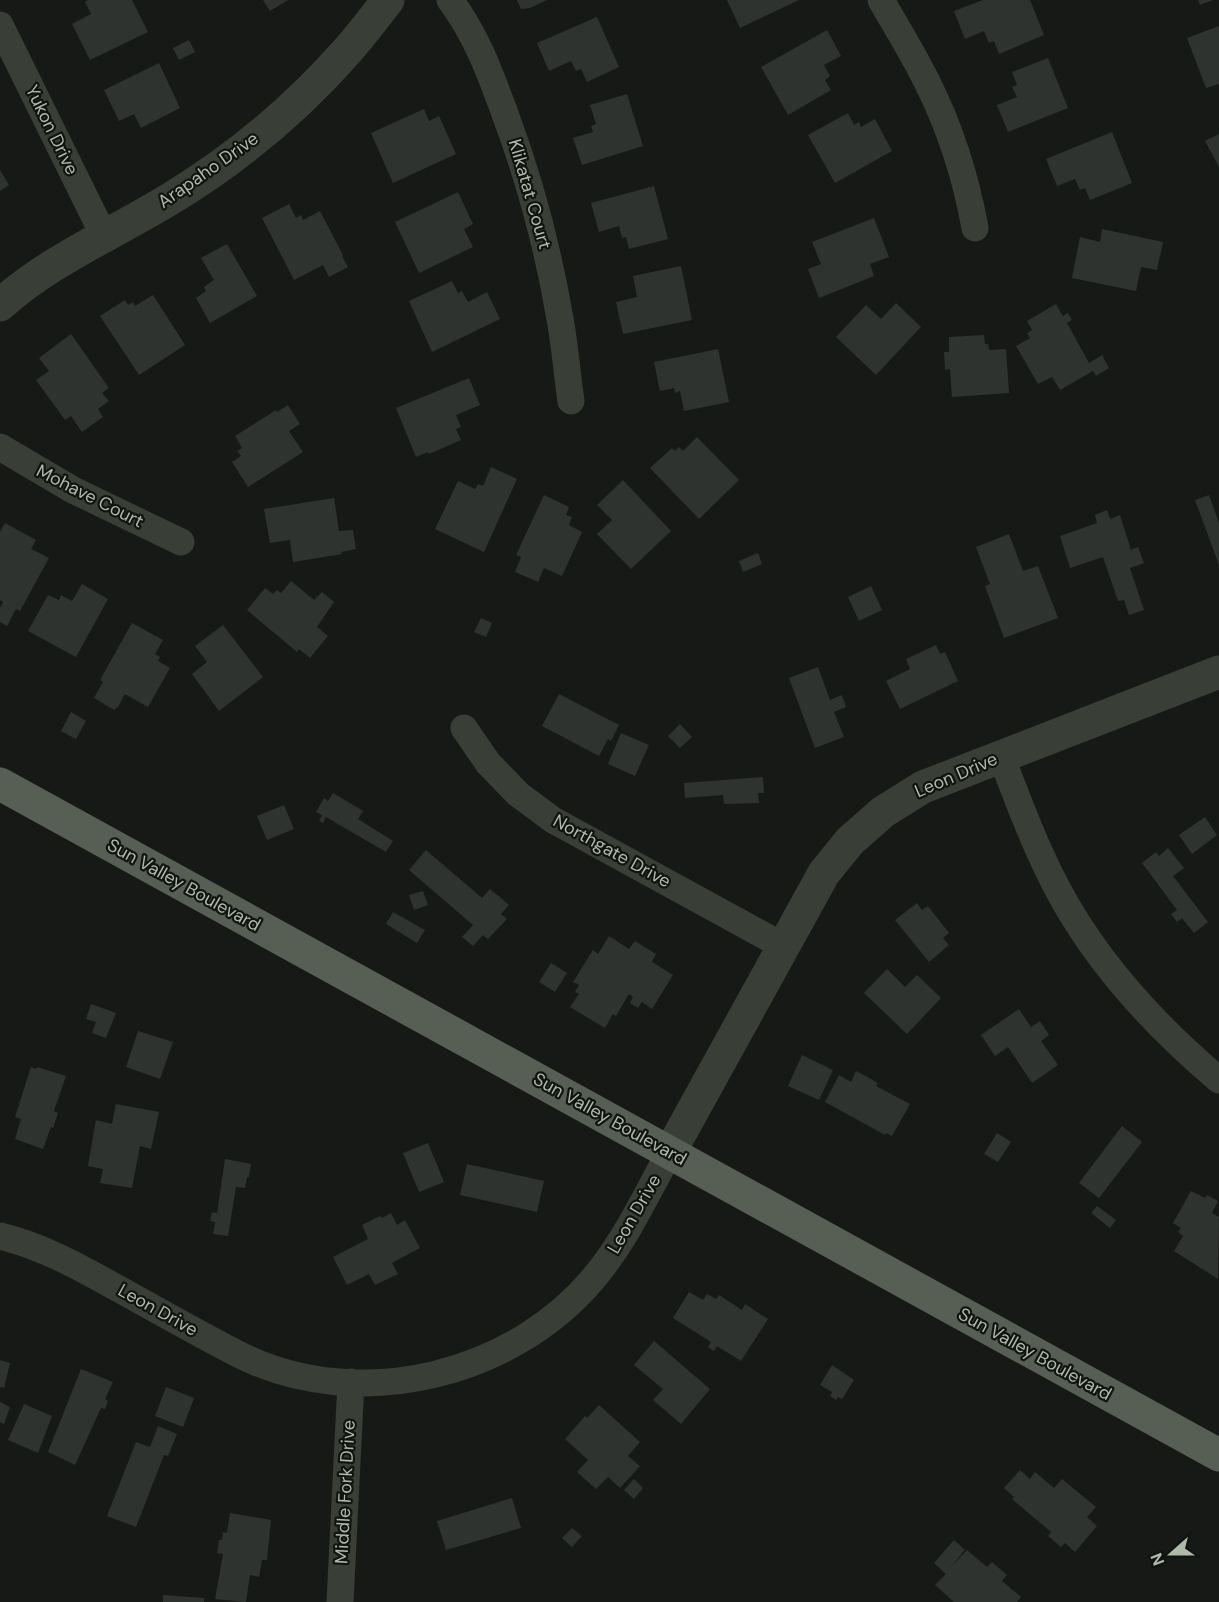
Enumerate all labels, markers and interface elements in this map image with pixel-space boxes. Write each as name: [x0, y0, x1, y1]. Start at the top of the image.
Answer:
street label: Yukon Drive: [20, 81, 84, 179]
street label: Arapaho Drive: [153, 126, 263, 214]
street label: Klikatat Court: [503, 136, 557, 252]
street label: Mohave Court: [32, 459, 148, 533]
street label: Leon Drive: [911, 747, 1001, 803]
street label: Northgate Drive: [549, 809, 675, 893]
street label: Sun Valley Boulevard: [103, 833, 265, 937]
street label: Sun Valley Boulevard: [529, 1067, 691, 1171]
street label: Leon Drive: [602, 1170, 666, 1258]
street label: Leon Drive: [114, 1278, 202, 1342]
street label: Sun Valley Boulevard: [954, 1302, 1116, 1406]
street label: Middle Fork Drive: [329, 1419, 361, 1565]
north arrow: [1141, 1524, 1201, 1584]
text: N: [1146, 1550, 1169, 1568]

